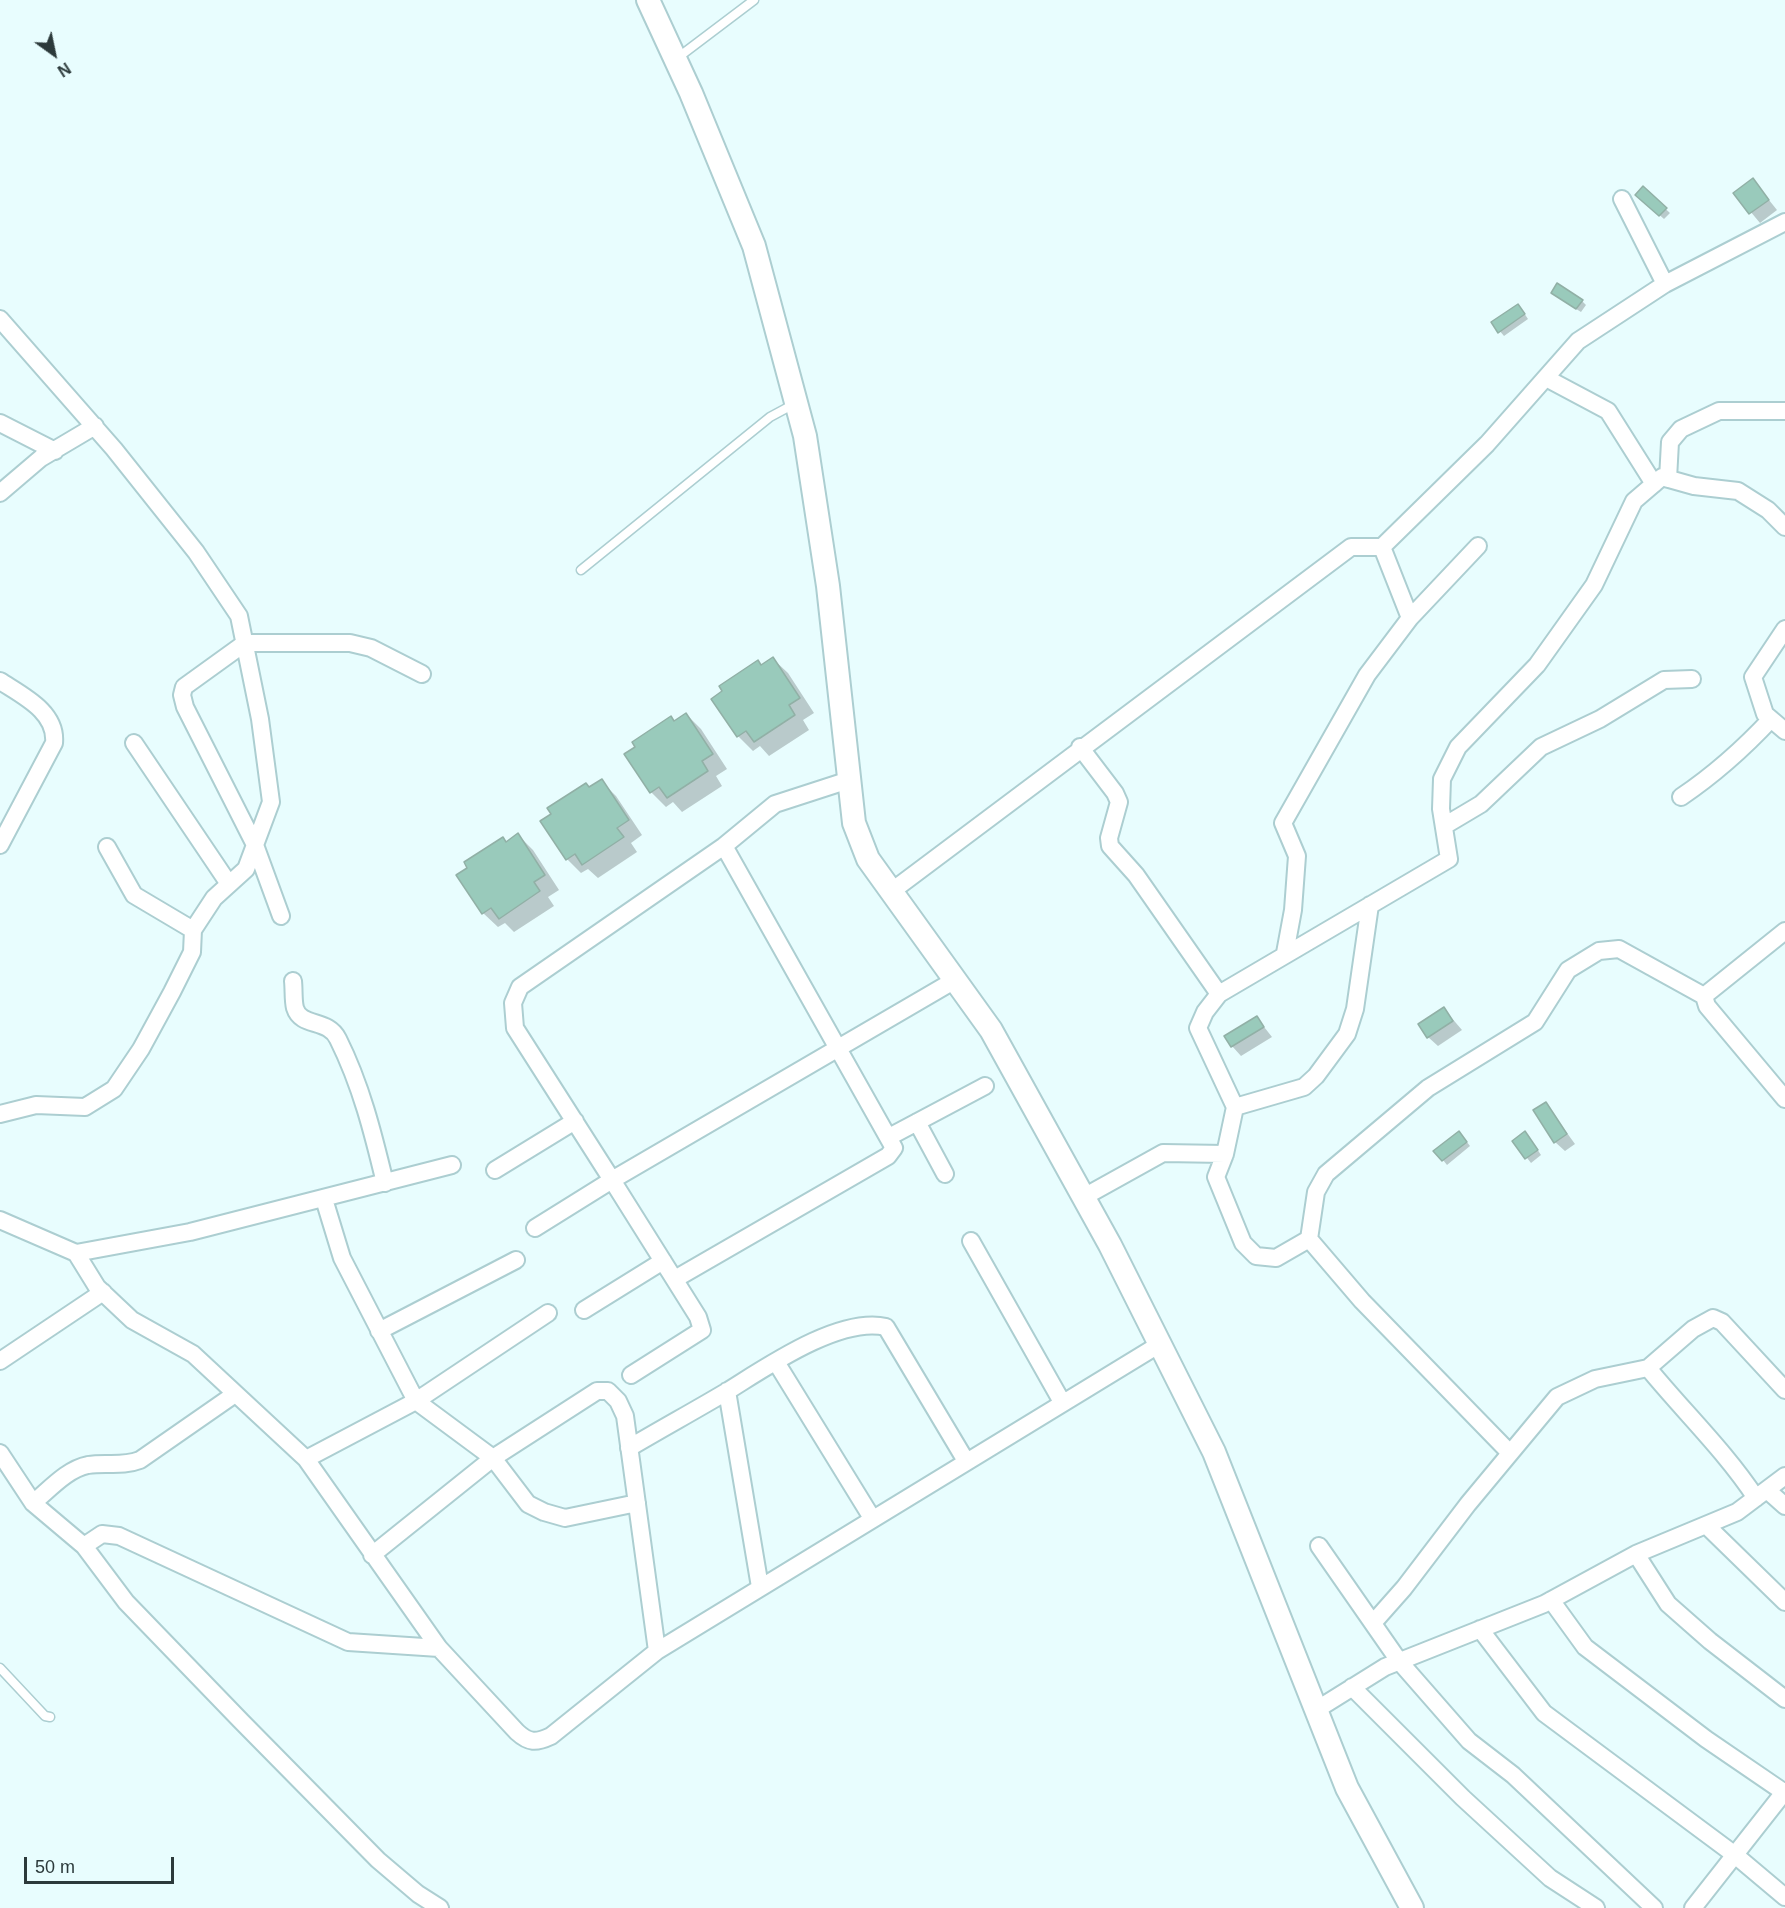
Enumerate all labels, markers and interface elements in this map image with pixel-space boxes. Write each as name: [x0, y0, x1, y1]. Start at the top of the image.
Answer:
north arrow: [24, 24, 84, 84]
text: N: [55, 59, 74, 80]
scale bar: [27, 1845, 177, 1883]
text: 50 m: [35, 1857, 75, 1877]

